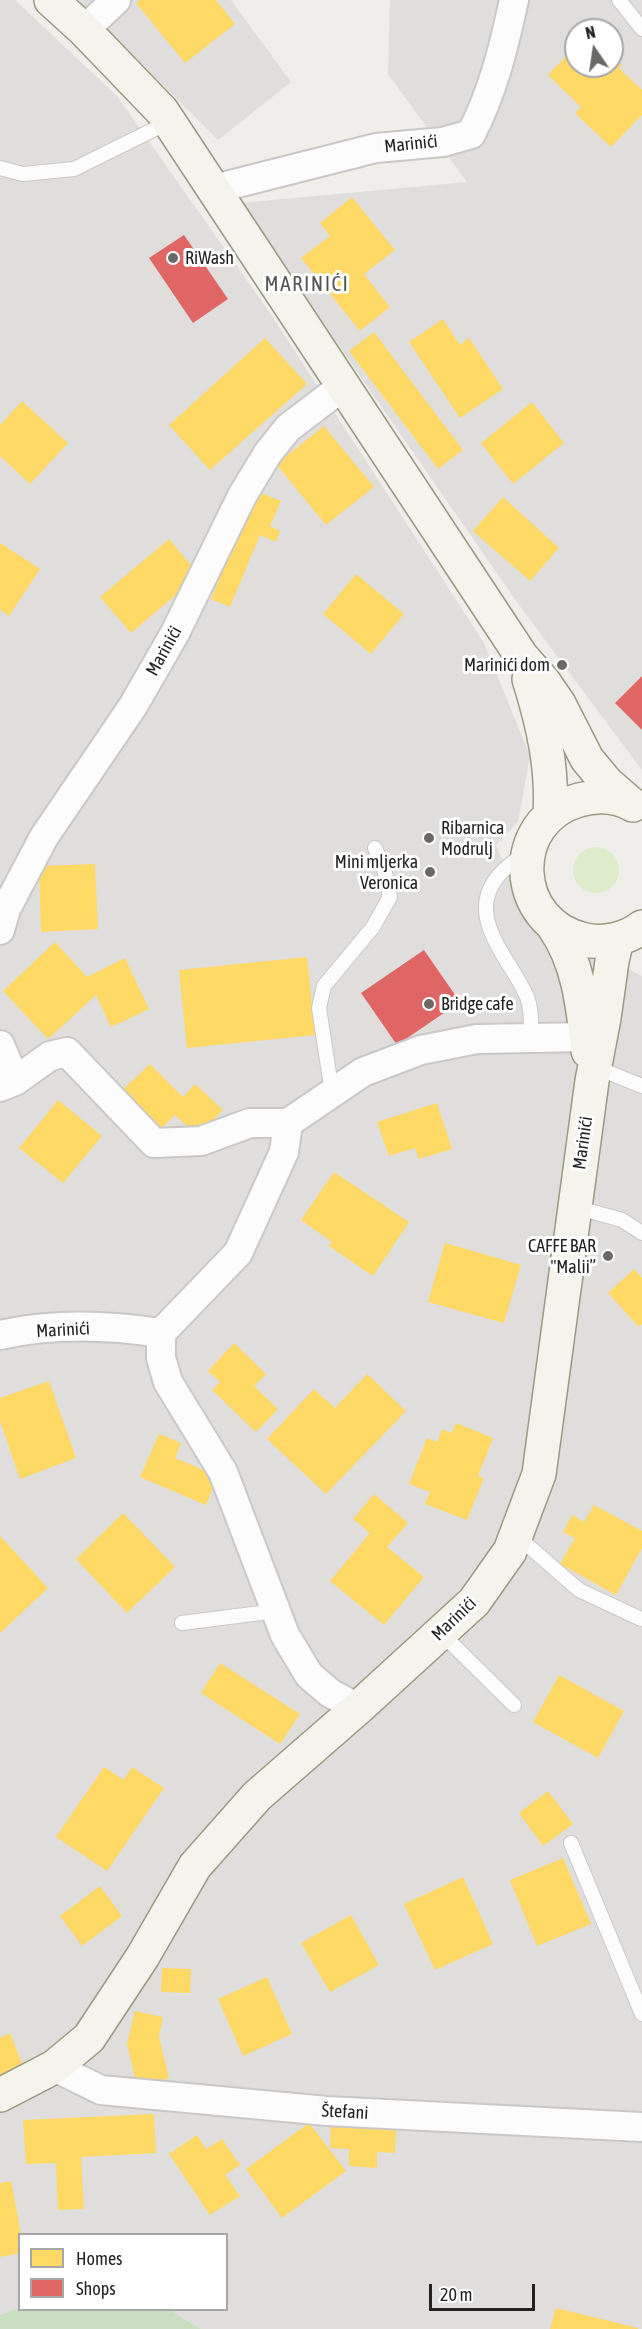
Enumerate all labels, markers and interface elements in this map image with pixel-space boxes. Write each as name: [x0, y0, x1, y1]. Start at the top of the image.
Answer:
north arrow: [564, 18, 624, 78]
text: N: [584, 23, 597, 42]
street label: Marinići: [383, 130, 439, 158]
place label: RiWash: [185, 247, 234, 269]
marker: RiWash: [166, 251, 180, 265]
district label: MARINIĆI: [265, 271, 349, 297]
street label: Marinići: [142, 622, 186, 680]
place label: Marinići dom: [464, 654, 550, 676]
marker: Marinići dom: [555, 658, 569, 672]
place label: Ribarnica Modrulj: [441, 817, 504, 860]
marker: Ribarnica Modrulj: [422, 831, 436, 845]
place label: Mini mljerka Veronica: [335, 851, 418, 894]
marker: Mini mljerka Veronica: [423, 865, 437, 879]
place label: Bridge cafe: [441, 993, 514, 1015]
marker: Bridge cafe: [422, 997, 436, 1011]
street label: Marinići: [569, 1115, 597, 1171]
place label: CAFFE BAR "Malii”: [528, 1235, 596, 1278]
marker: CAFFE BAR "Malii”: [601, 1249, 615, 1263]
street label: Marinići: [36, 1318, 90, 1342]
street label: Marinići: [427, 1593, 481, 1645]
street label: Štefani: [321, 2100, 369, 2124]
legend: [18, 2233, 228, 2311]
text: Homes: [76, 2248, 122, 2269]
scale bar: [432, 2272, 538, 2310]
text: Shops: [76, 2278, 116, 2299]
text: 20 m: [440, 2284, 472, 2305]

